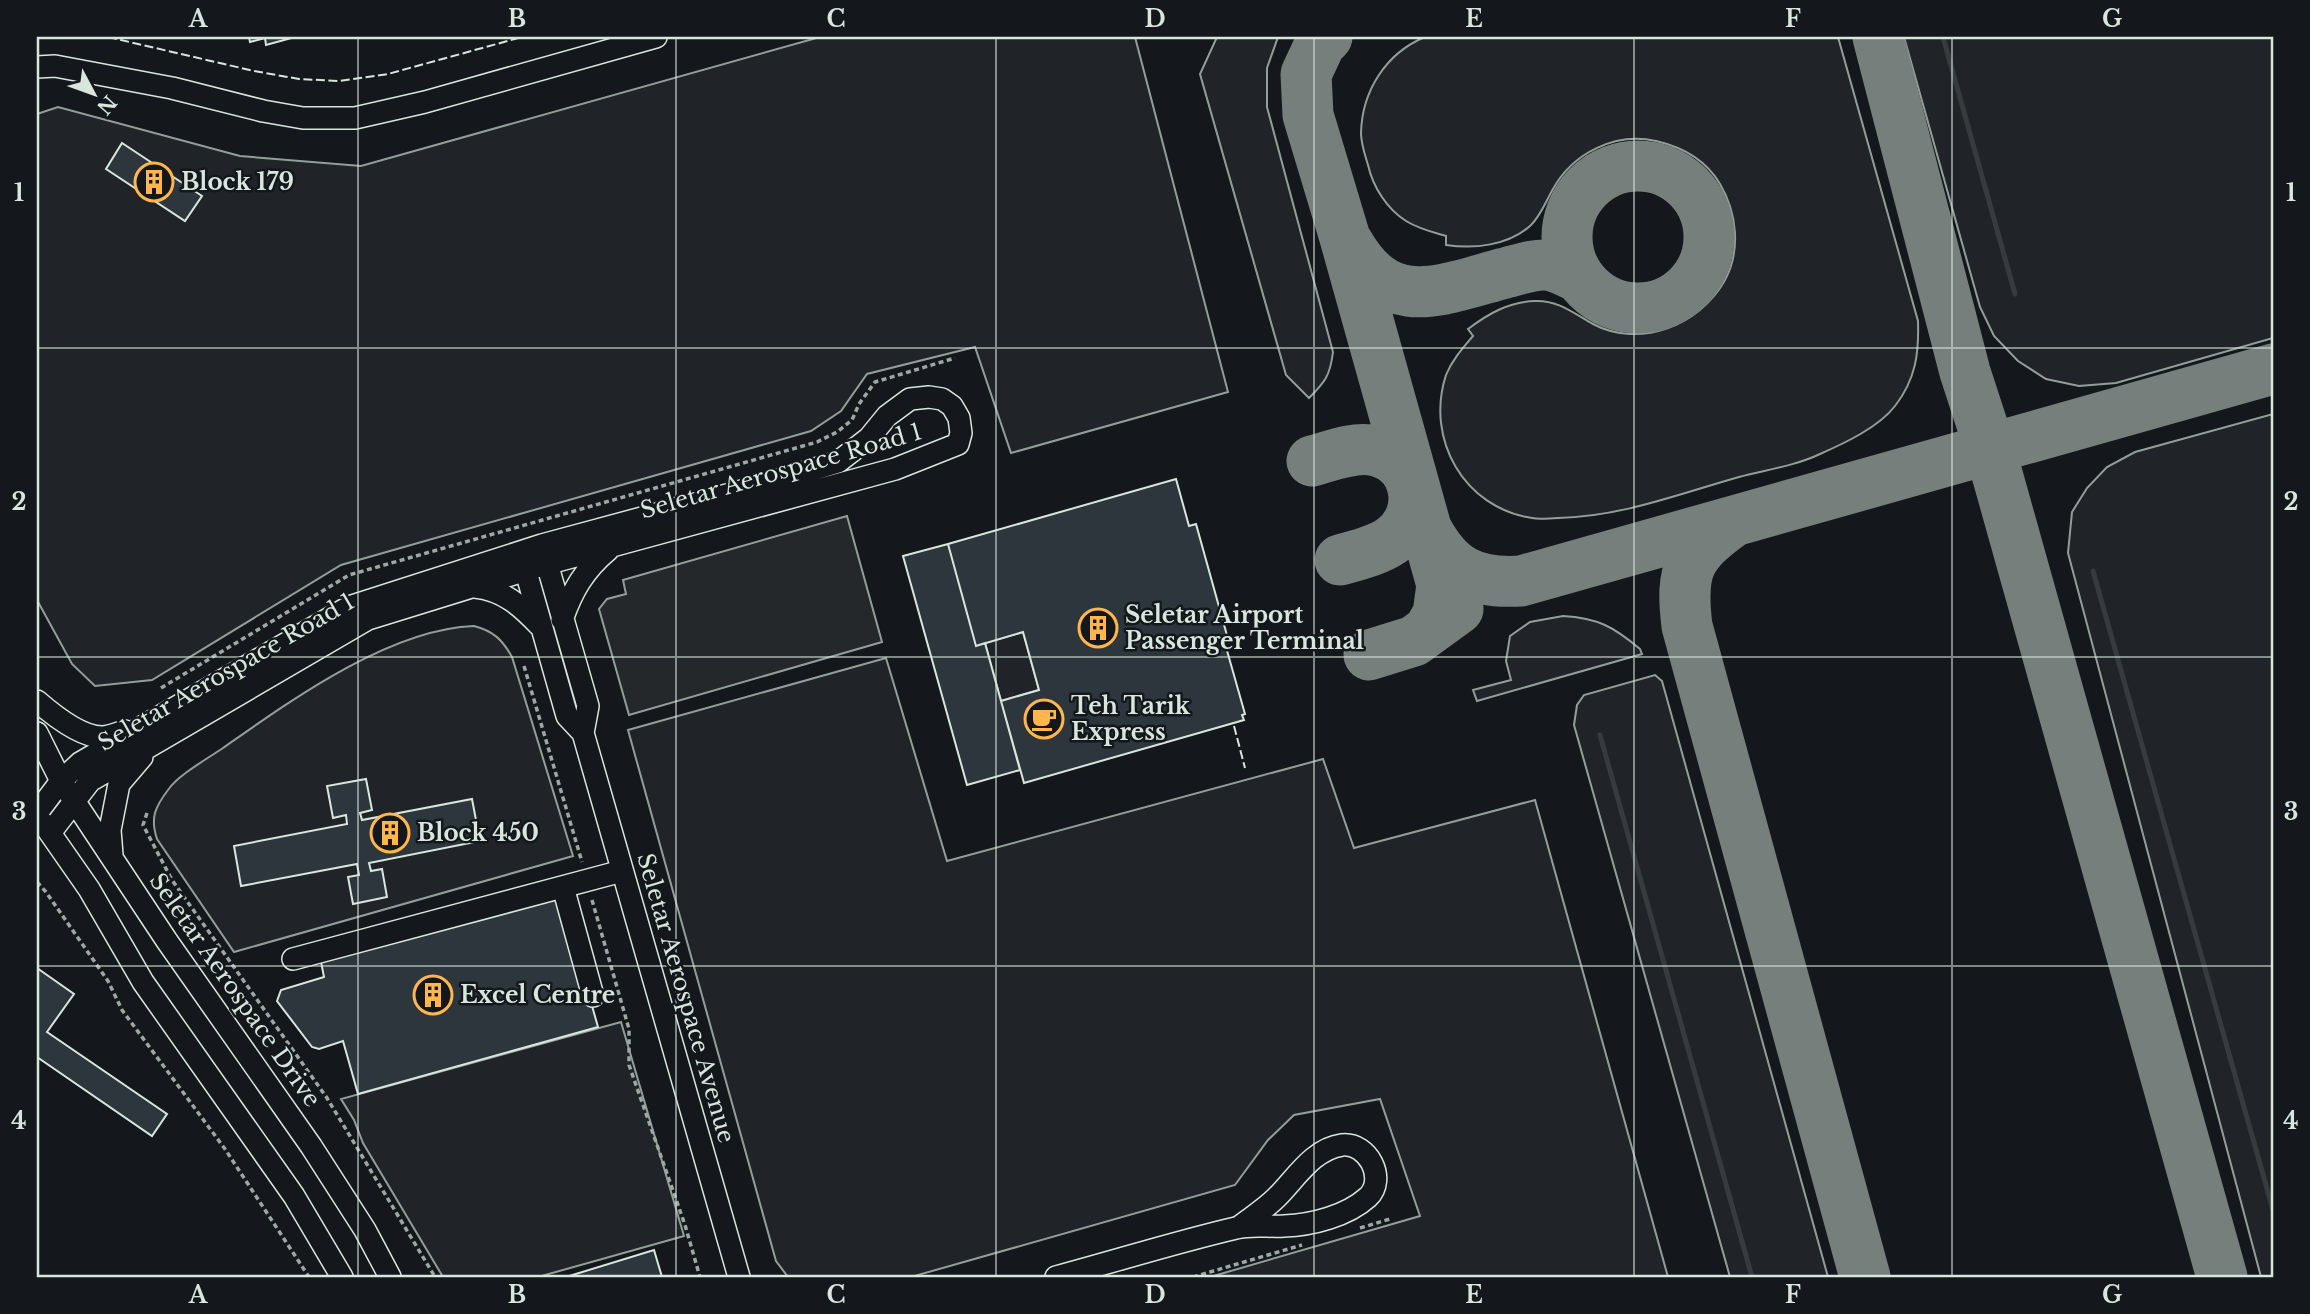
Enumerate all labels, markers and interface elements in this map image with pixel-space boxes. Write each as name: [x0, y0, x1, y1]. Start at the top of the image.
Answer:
text: A: [188, 5, 209, 33]
text: B: [508, 5, 526, 33]
text: C: [827, 5, 845, 33]
text: D: [1144, 5, 1166, 33]
text: E: [1465, 5, 1483, 33]
text: F: [1785, 5, 1801, 33]
text: G: [2102, 5, 2122, 33]
north arrow: [60, 60, 130, 130]
text: N: [92, 91, 121, 119]
building icon: Block 179: [133, 161, 175, 203]
place label: Block 179: [181, 168, 294, 196]
text: 1: [14, 179, 24, 207]
text: 1: [2286, 179, 2296, 207]
street label: Seletar Aerospace Road 1: [637, 417, 925, 525]
text: 2: [12, 488, 26, 516]
text: 2: [2284, 488, 2298, 516]
street label: Seletar Aerospace Road 1: [93, 587, 359, 757]
place label: Seletar Airport Passenger Terminal: [1125, 601, 1364, 655]
building icon: Seletar Airport Passenger Terminal: [1077, 607, 1119, 649]
place label: Teh Tarik Express: [1071, 692, 1191, 746]
cafe icon: Teh Tarik Express: [1023, 698, 1065, 740]
text: 3: [12, 798, 26, 826]
text: 3: [2284, 798, 2298, 826]
building icon: Block 450: [369, 812, 411, 854]
place label: Block 450: [417, 819, 539, 847]
street label: Seletar Aerospace Avenue: [631, 850, 741, 1146]
street label: Seletar Aerospace Drive: [143, 868, 327, 1112]
building icon: Excel Centre: [412, 974, 454, 1016]
place label: Excel Centre: [460, 981, 615, 1009]
text: 4: [11, 1107, 27, 1135]
text: 4: [2283, 1107, 2299, 1135]
text: A: [188, 1281, 209, 1309]
text: B: [508, 1281, 526, 1309]
text: C: [827, 1281, 845, 1309]
text: D: [1144, 1281, 1166, 1309]
text: E: [1465, 1281, 1483, 1309]
text: F: [1785, 1281, 1801, 1309]
text: G: [2102, 1281, 2122, 1309]

